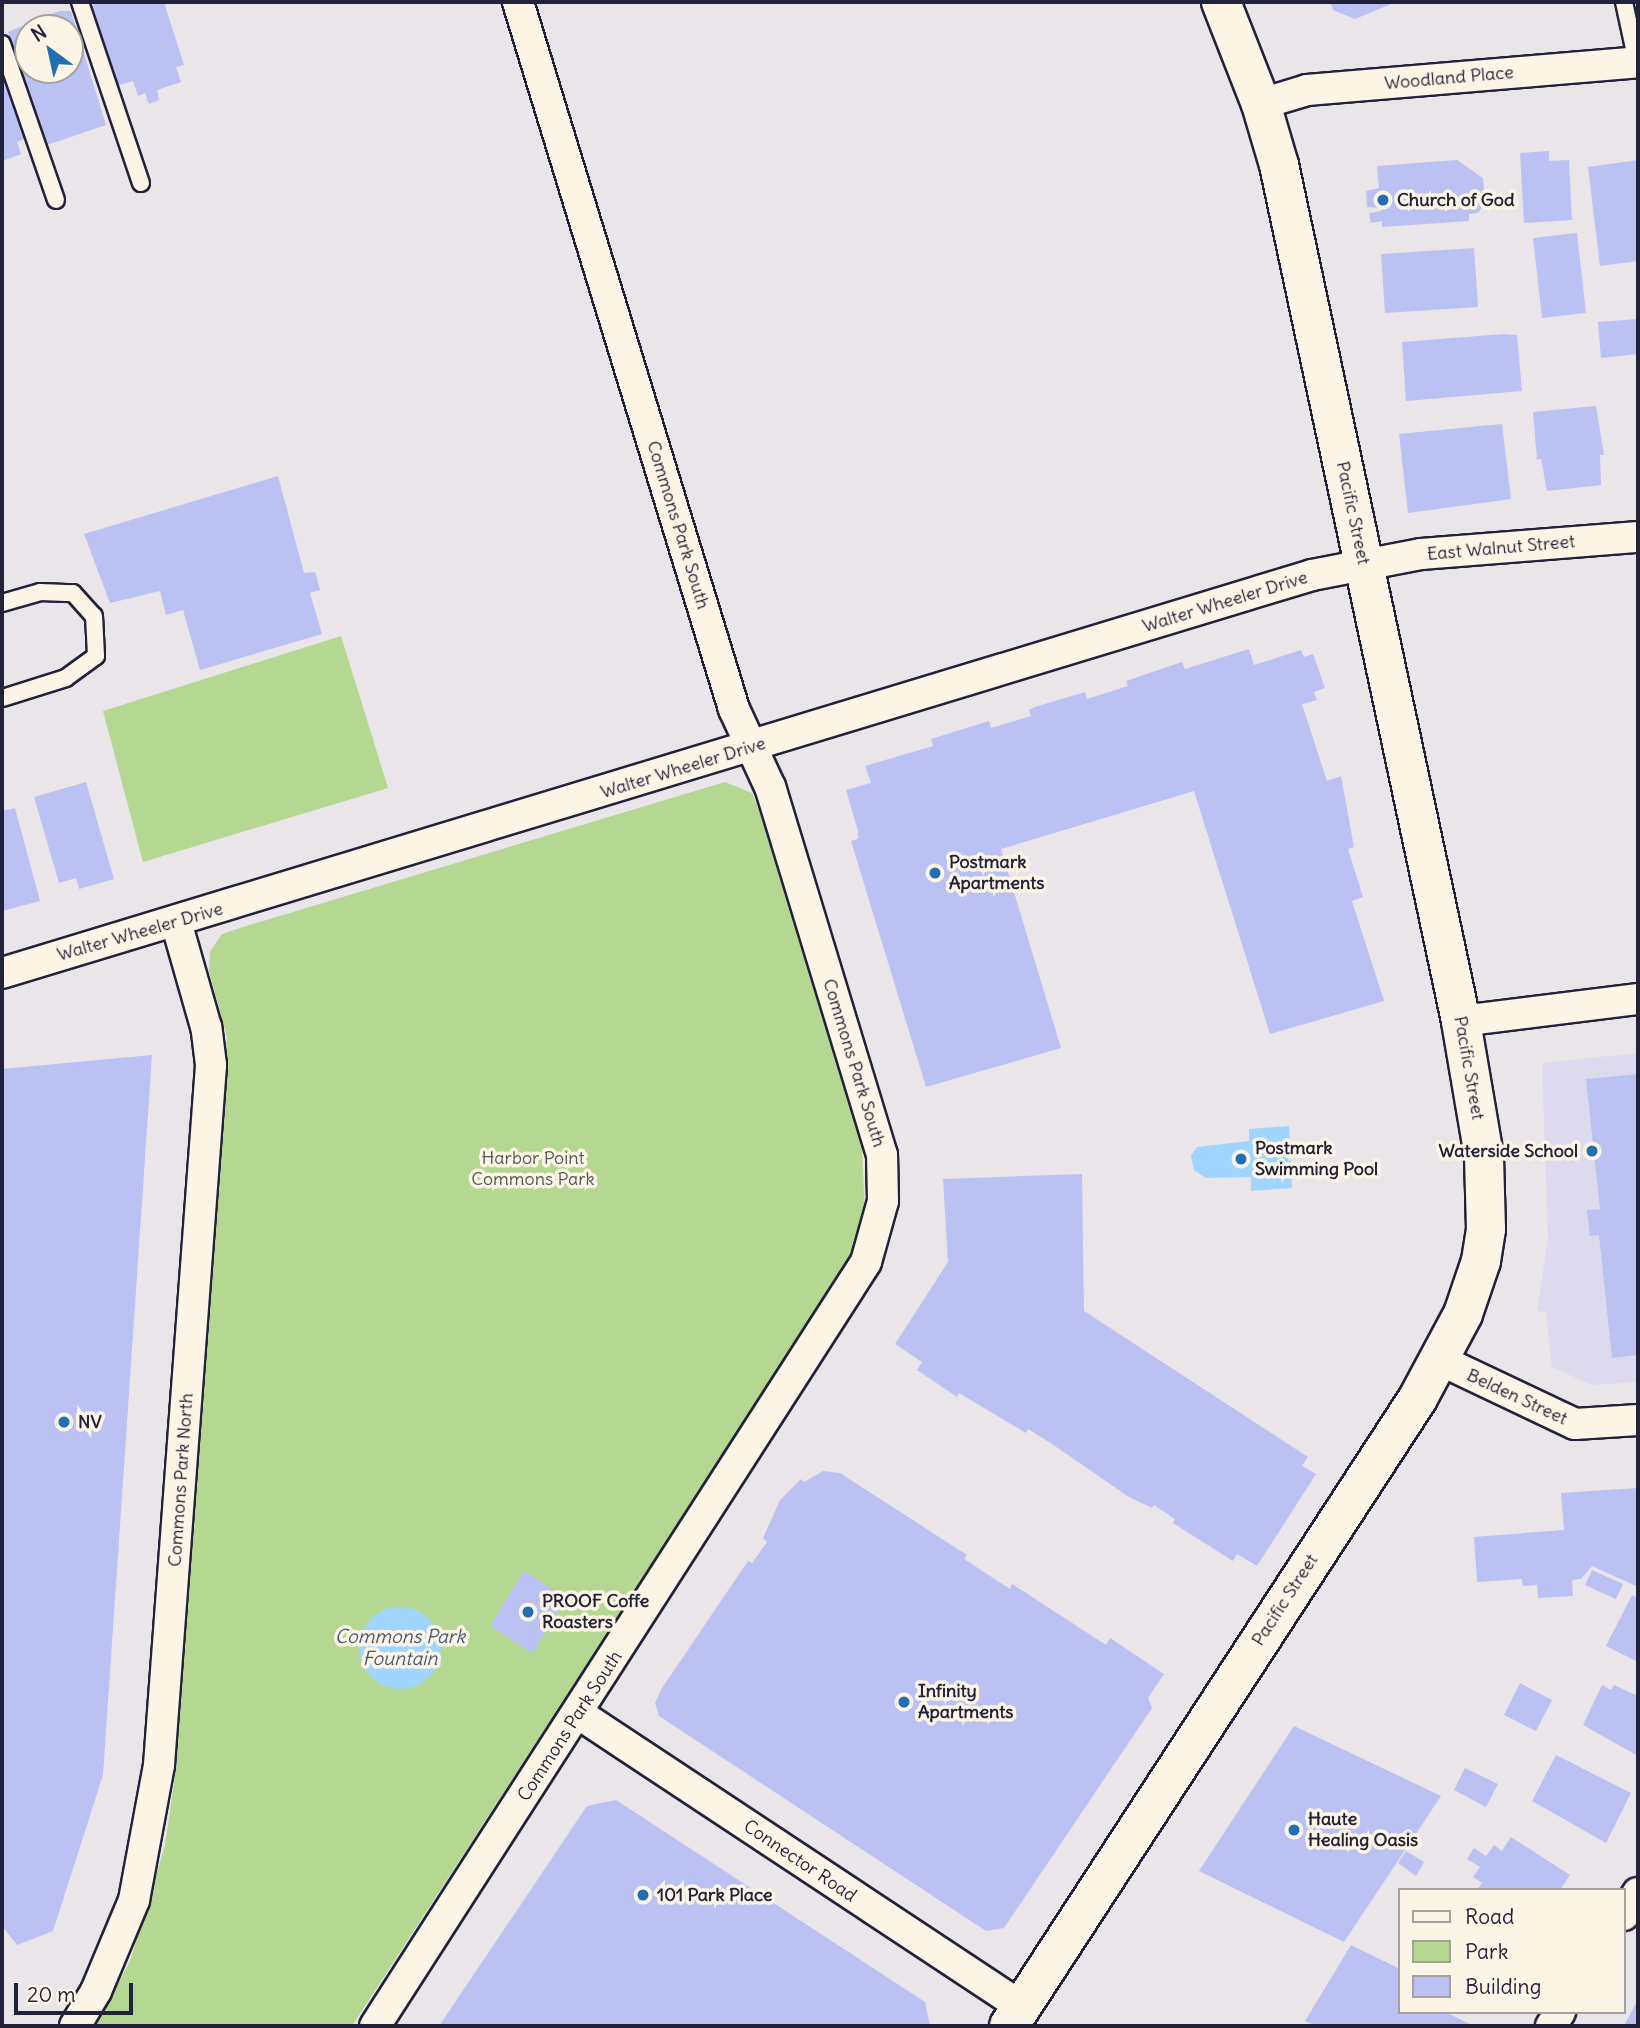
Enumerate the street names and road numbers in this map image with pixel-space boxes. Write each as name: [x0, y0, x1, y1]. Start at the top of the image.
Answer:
street label: Woodland Place: [1383, 62, 1515, 94]
street label: Commons Park South: [642, 438, 714, 612]
street label: Pacific Street: [1332, 459, 1374, 567]
street label: East Walnut Street: [1426, 531, 1576, 565]
street label: Walter Wheeler Drive: [1140, 567, 1310, 637]
street label: Walter Wheeler Drive: [598, 733, 768, 803]
street label: Walter Wheeler Drive: [55, 898, 225, 966]
street label: Commons Park South: [818, 976, 890, 1150]
street label: Pacific Street: [1449, 1014, 1489, 1122]
street label: Belden Street: [1463, 1364, 1571, 1430]
street label: Commons Park North: [164, 1392, 198, 1568]
street label: Pacific Street: [1247, 1550, 1323, 1650]
street label: Commons Park South: [513, 1647, 627, 1805]
street label: Connector Road: [739, 1815, 861, 1907]

